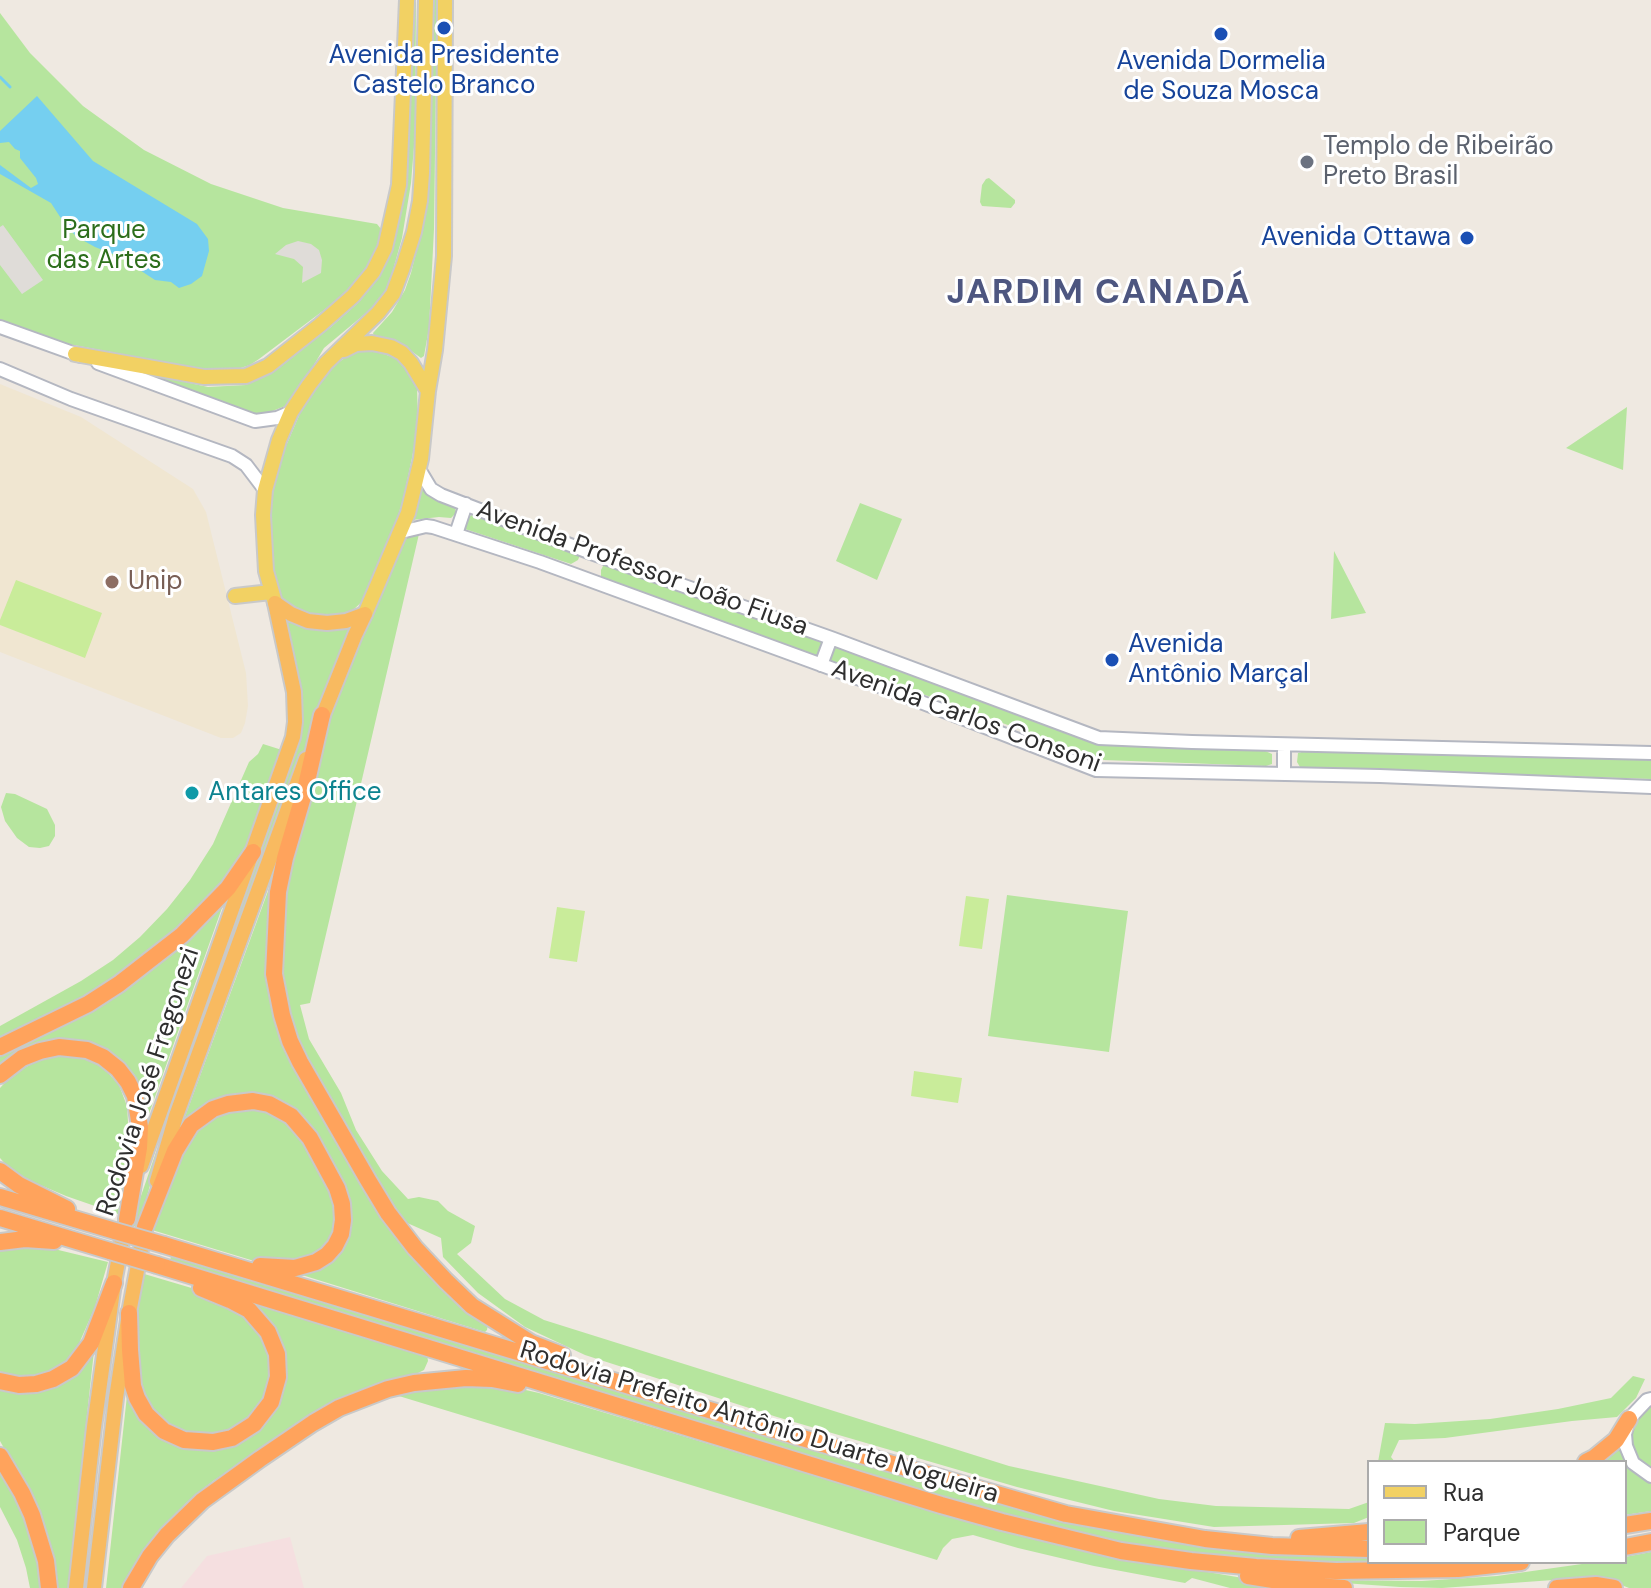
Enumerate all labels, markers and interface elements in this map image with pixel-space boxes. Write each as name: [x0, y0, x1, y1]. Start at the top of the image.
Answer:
marker: Avenida Presidente Castelo Branco: [435, 19, 453, 37]
marker: Avenida Dormelia de Souza Mosca: [1212, 25, 1230, 43]
place label: Avenida Presidente Castelo Branco: [328, 40, 560, 102]
place label: Avenida Dormelia de Souza Mosca: [1116, 46, 1326, 108]
place label: Templo de Ribeirão Preto Brasil: [1323, 131, 1554, 192]
marker: Templo de Ribeirão Preto Brasil: [1298, 153, 1316, 171]
park label: Parque das Artes: [47, 215, 161, 276]
place label: Avenida Ottawa: [1261, 222, 1451, 254]
marker: Avenida Ottawa: [1458, 229, 1476, 247]
district label: JARDIM CANADÁ: [947, 274, 1251, 314]
street label: Avenida Professor João Fiusa: [472, 494, 812, 644]
place label: Unip: [128, 566, 182, 598]
marker: Unip: [103, 573, 121, 591]
place label: Avenida Antônio Marçal: [1128, 629, 1309, 690]
marker: Avenida Antônio Marçal: [1103, 651, 1121, 669]
street label: Avenida Carlos Consoni: [827, 654, 1105, 780]
place label: Antares Office: [208, 777, 382, 809]
marker: Antares Office: [183, 784, 201, 802]
street label: Rodovia José Fregonezi: [91, 944, 207, 1220]
street label: Rodovia Prefeito Antônio Duarte Nogueira: [516, 1335, 1002, 1511]
legend: [1367, 1460, 1627, 1564]
text: Rua: [1443, 1477, 1484, 1508]
text: Parque: [1443, 1517, 1520, 1548]

